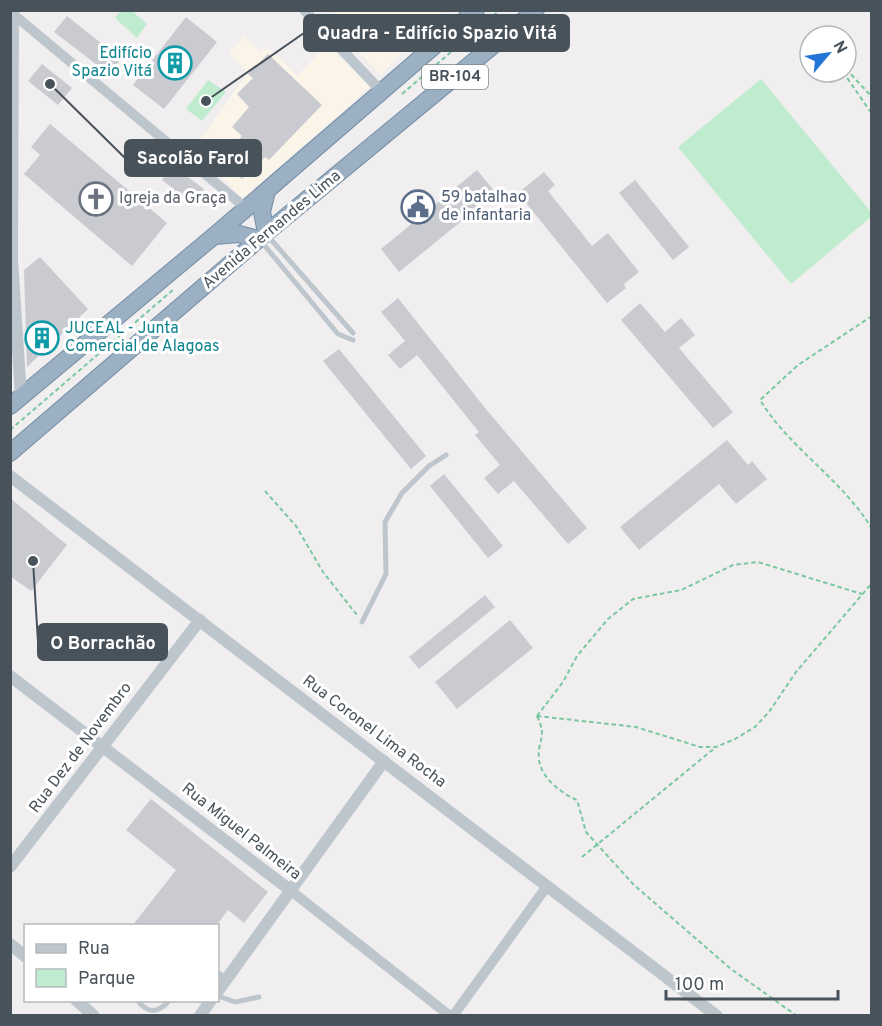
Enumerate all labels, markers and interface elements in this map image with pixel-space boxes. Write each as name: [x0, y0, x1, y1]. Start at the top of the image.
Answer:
callout: Quadra - Edifício Spazio Vitá: [304, 15, 569, 51]
text: Quadra - Edifício Spazio Vitá: [317, 23, 557, 46]
north arrow: [798, 24, 858, 84]
text: N: [828, 38, 851, 58]
place label: Edifício Spazio Vitá: [72, 44, 152, 82]
building icon: Edifício Spazio Vitá: [157, 45, 193, 81]
road number: BR-104: [422, 65, 488, 89]
callout: Sacolão Farol: [125, 140, 261, 176]
text: Sacolão Farol: [137, 148, 249, 171]
street label: Avenida Fernandes Lima: [199, 166, 345, 294]
church icon: Igreja da Graça: [78, 181, 114, 217]
place label: 59 batalhao de infantaria: [441, 188, 531, 226]
place label: Igreja da Graça: [119, 189, 226, 209]
public building icon: 59 batalhao de infantaria: [400, 189, 436, 225]
place label: JUCEAL - Junta Comercial de Alagoas: [65, 319, 220, 357]
building icon: JUCEAL - Junta Comercial de Alagoas: [24, 320, 60, 356]
callout: O Borrachão: [38, 624, 167, 660]
text: O Borrachão: [50, 633, 156, 656]
street label: Rua Coronel Lima Rocha: [298, 671, 450, 793]
street label: Rua Dez de Novembro: [25, 679, 137, 817]
street label: Rua Miguel Palmeira: [177, 779, 305, 885]
legend: [24, 924, 219, 1002]
text: Rua: [78, 938, 109, 961]
scale bar: [666, 963, 838, 1001]
text: Parque: [78, 968, 135, 991]
text: 100 m: [675, 974, 724, 997]

